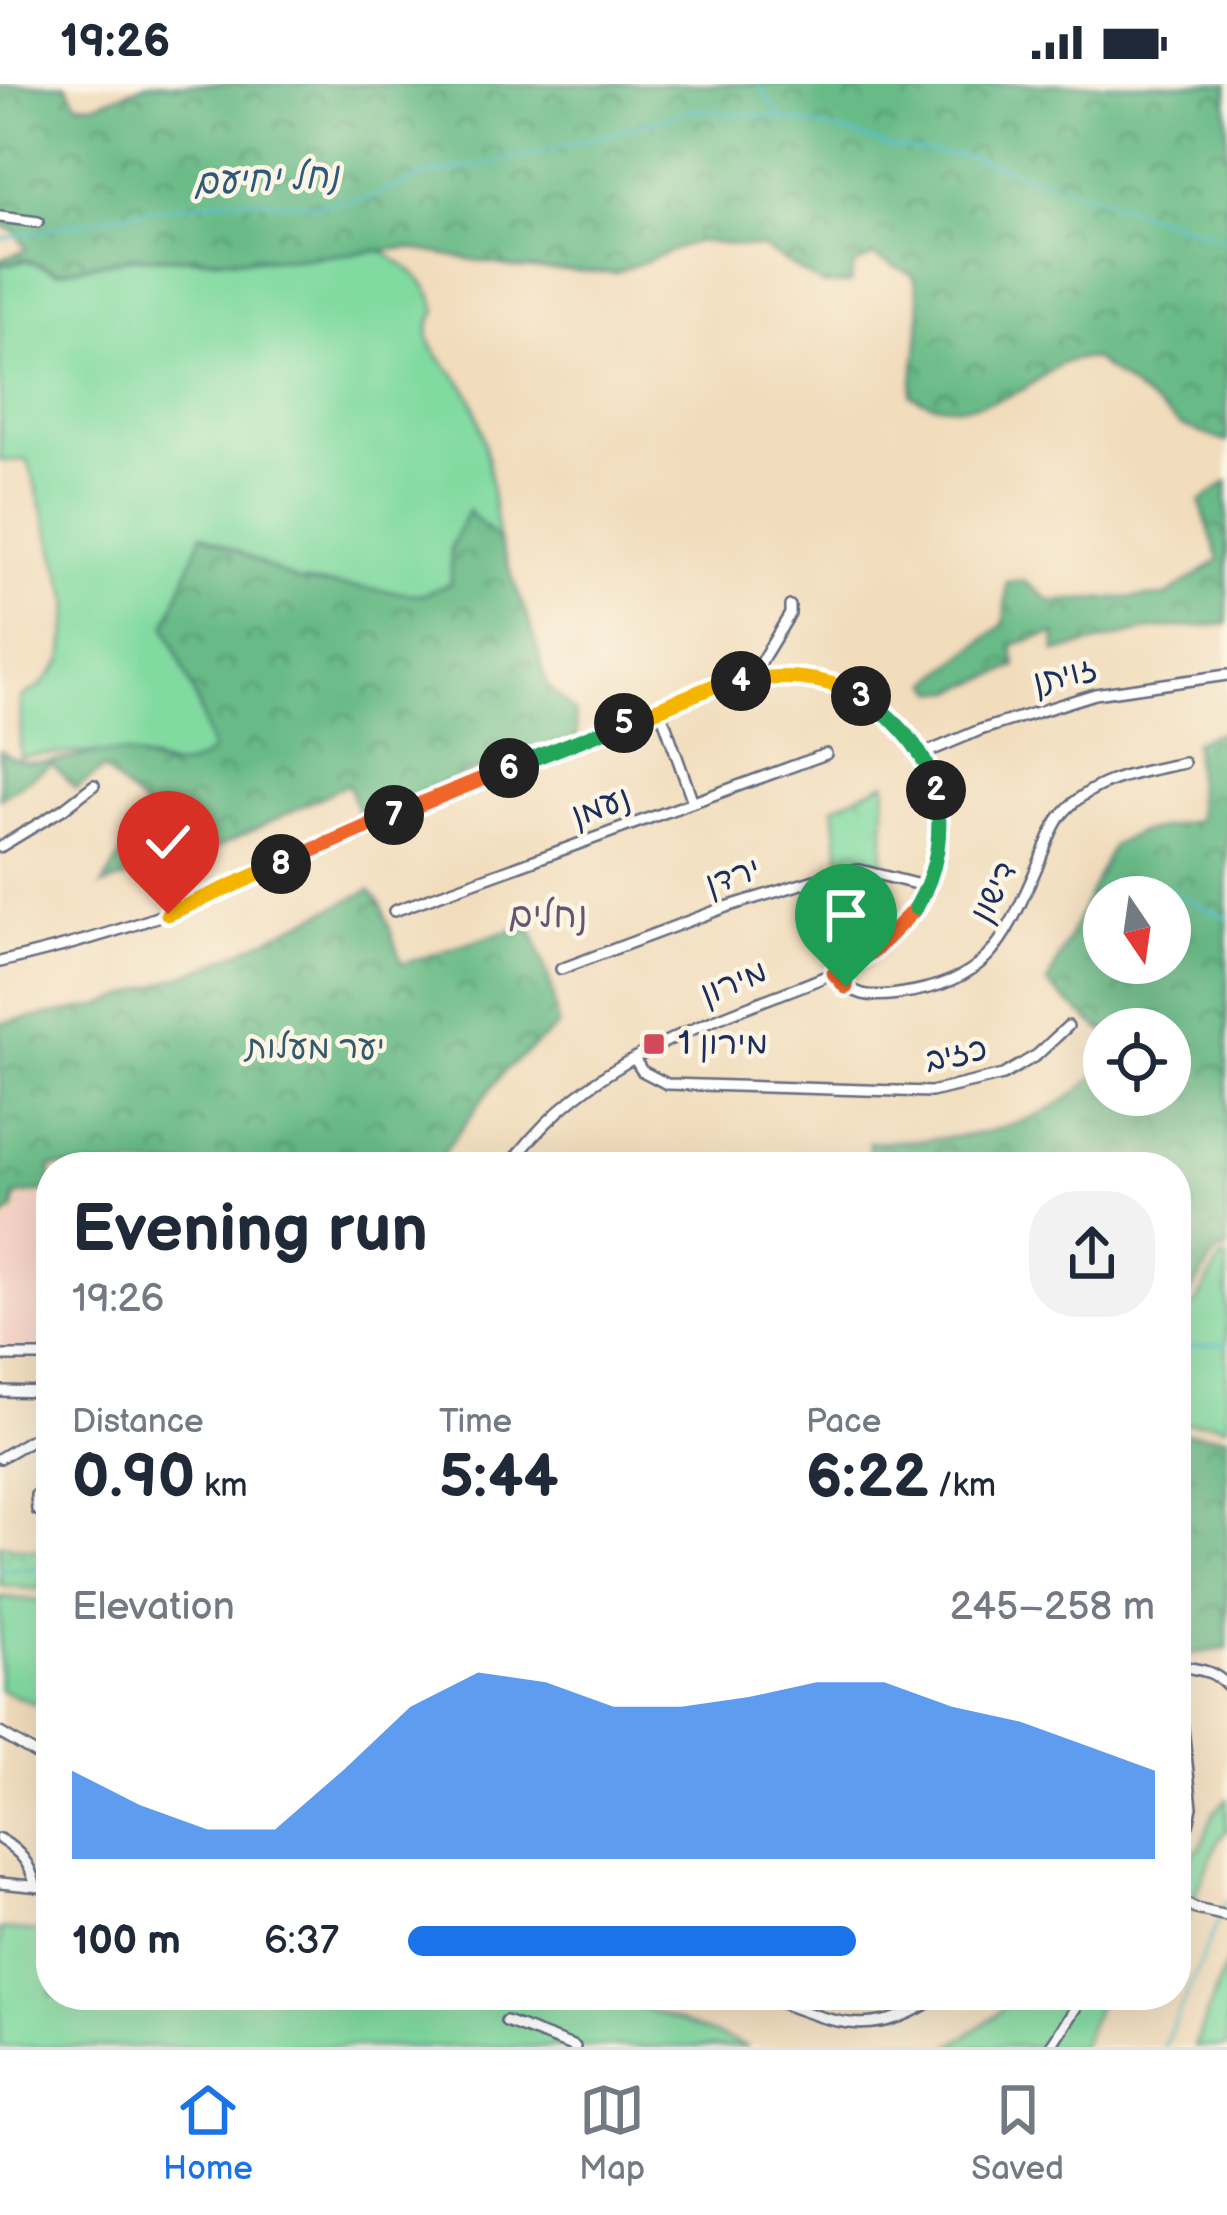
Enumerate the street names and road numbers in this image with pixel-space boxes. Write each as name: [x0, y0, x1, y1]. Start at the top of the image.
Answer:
street label: זויתן: [1028, 649, 1102, 703]
street label: נעמן: [566, 778, 636, 836]
street label: ירדן: [700, 849, 766, 905]
street label: דישון: [962, 855, 1026, 929]
street label: מירון: [695, 952, 773, 1014]
street label: כזיב: [921, 1029, 991, 1081]

